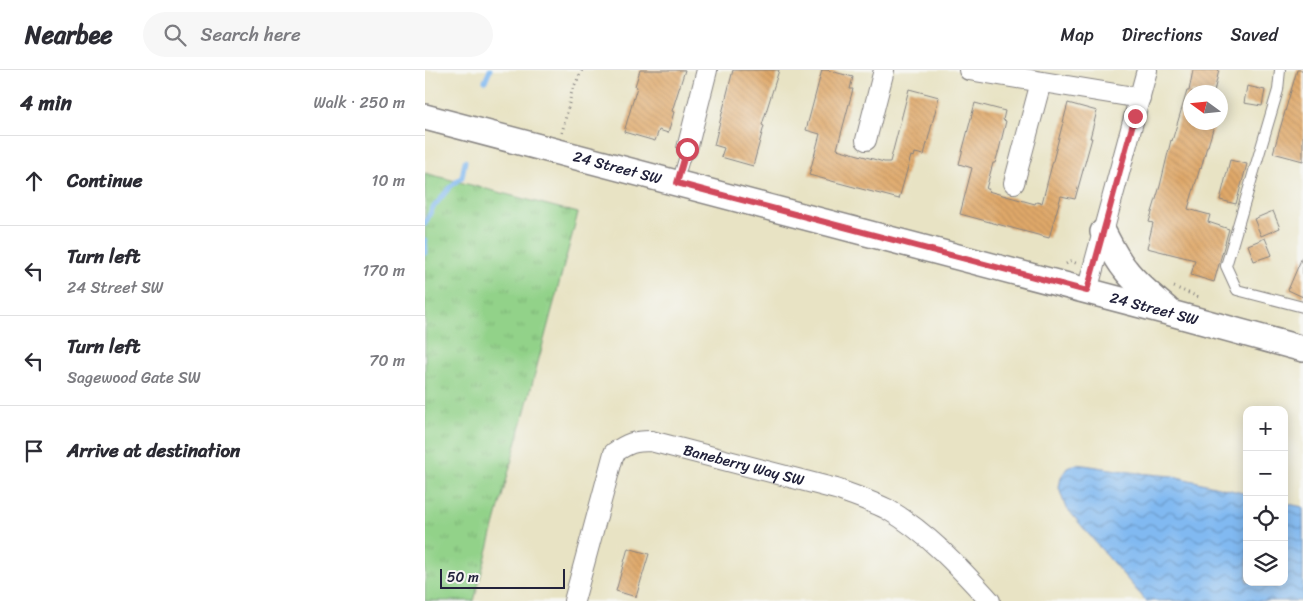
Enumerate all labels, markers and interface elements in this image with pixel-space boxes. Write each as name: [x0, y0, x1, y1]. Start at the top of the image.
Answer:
search box: [143, 12, 493, 57]
text: Nearbee: [25, 14, 113, 56]
text: Search here: [201, 18, 301, 51]
text: Map: [1061, 19, 1094, 51]
text: Directions: [1122, 19, 1203, 51]
text: Saved: [1231, 19, 1278, 51]
icon: search: [161, 21, 189, 49]
text: 4 min: [20, 84, 72, 122]
north arrow: [1183, 85, 1228, 130]
text: Walk · 250 m: [313, 88, 405, 117]
route end: [1124, 105, 1147, 128]
route start: [676, 138, 699, 161]
street label: 24 Street SW: [570, 143, 665, 192]
text: Continue: [67, 164, 143, 197]
text: 10 m: [372, 166, 405, 195]
icon: ahead: [20, 167, 48, 195]
text: Turn left: [67, 240, 140, 273]
text: 170 m: [362, 256, 405, 285]
icon: left: [20, 257, 48, 285]
text: 24 Street SW: [67, 273, 164, 302]
street label: 24 Street SW: [1107, 285, 1202, 333]
text: Turn left: [67, 330, 140, 363]
text: 70 m: [369, 346, 405, 375]
icon: left: [20, 347, 48, 375]
text: Sagewood Gate SW: [67, 363, 201, 392]
map controls: [1243, 406, 1288, 586]
button: +: [1243, 406, 1288, 451]
text: Arrive at destination: [67, 434, 240, 467]
icon: arrive: [20, 437, 48, 465]
street label: Baneberry Way SW: [680, 437, 807, 493]
button: −: [1243, 451, 1288, 496]
button: locate: [1243, 496, 1288, 541]
button: layers: [1243, 541, 1288, 586]
text: 50 m: [447, 565, 479, 590]
scale bar: [440, 566, 565, 589]

